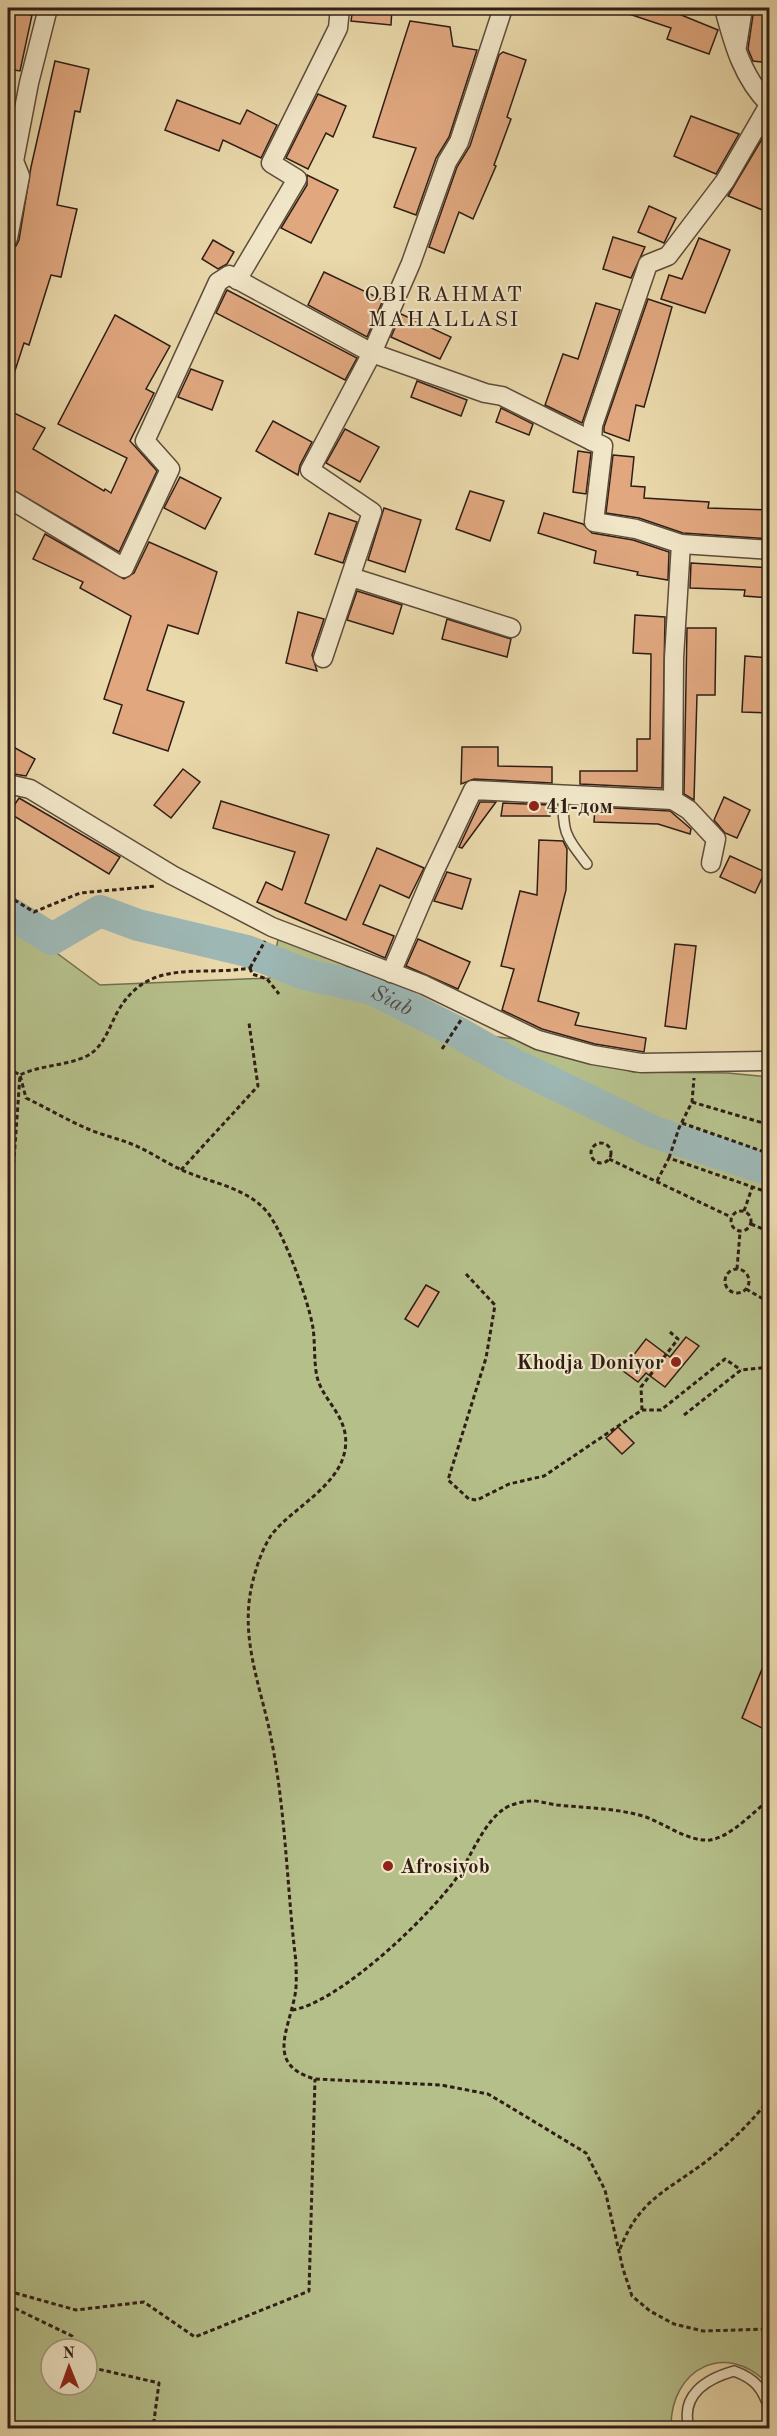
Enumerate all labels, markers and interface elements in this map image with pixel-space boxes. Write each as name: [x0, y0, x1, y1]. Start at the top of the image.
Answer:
district label: OBI RAHMAT MAHALLASI: [364, 284, 524, 331]
place label: 41-дом: [546, 797, 613, 818]
marker: 41-дом: [527, 799, 541, 813]
water label: Siab: [367, 982, 416, 1021]
place label: Khodja Doniyor: [516, 1353, 664, 1374]
marker: Khodja Doniyor: [669, 1355, 683, 1369]
place label: Afrosiyob: [400, 1857, 490, 1878]
marker: Afrosiyob: [381, 1859, 395, 1873]
north arrow: [39, 2337, 99, 2397]
text: N: [63, 2346, 76, 2362]

